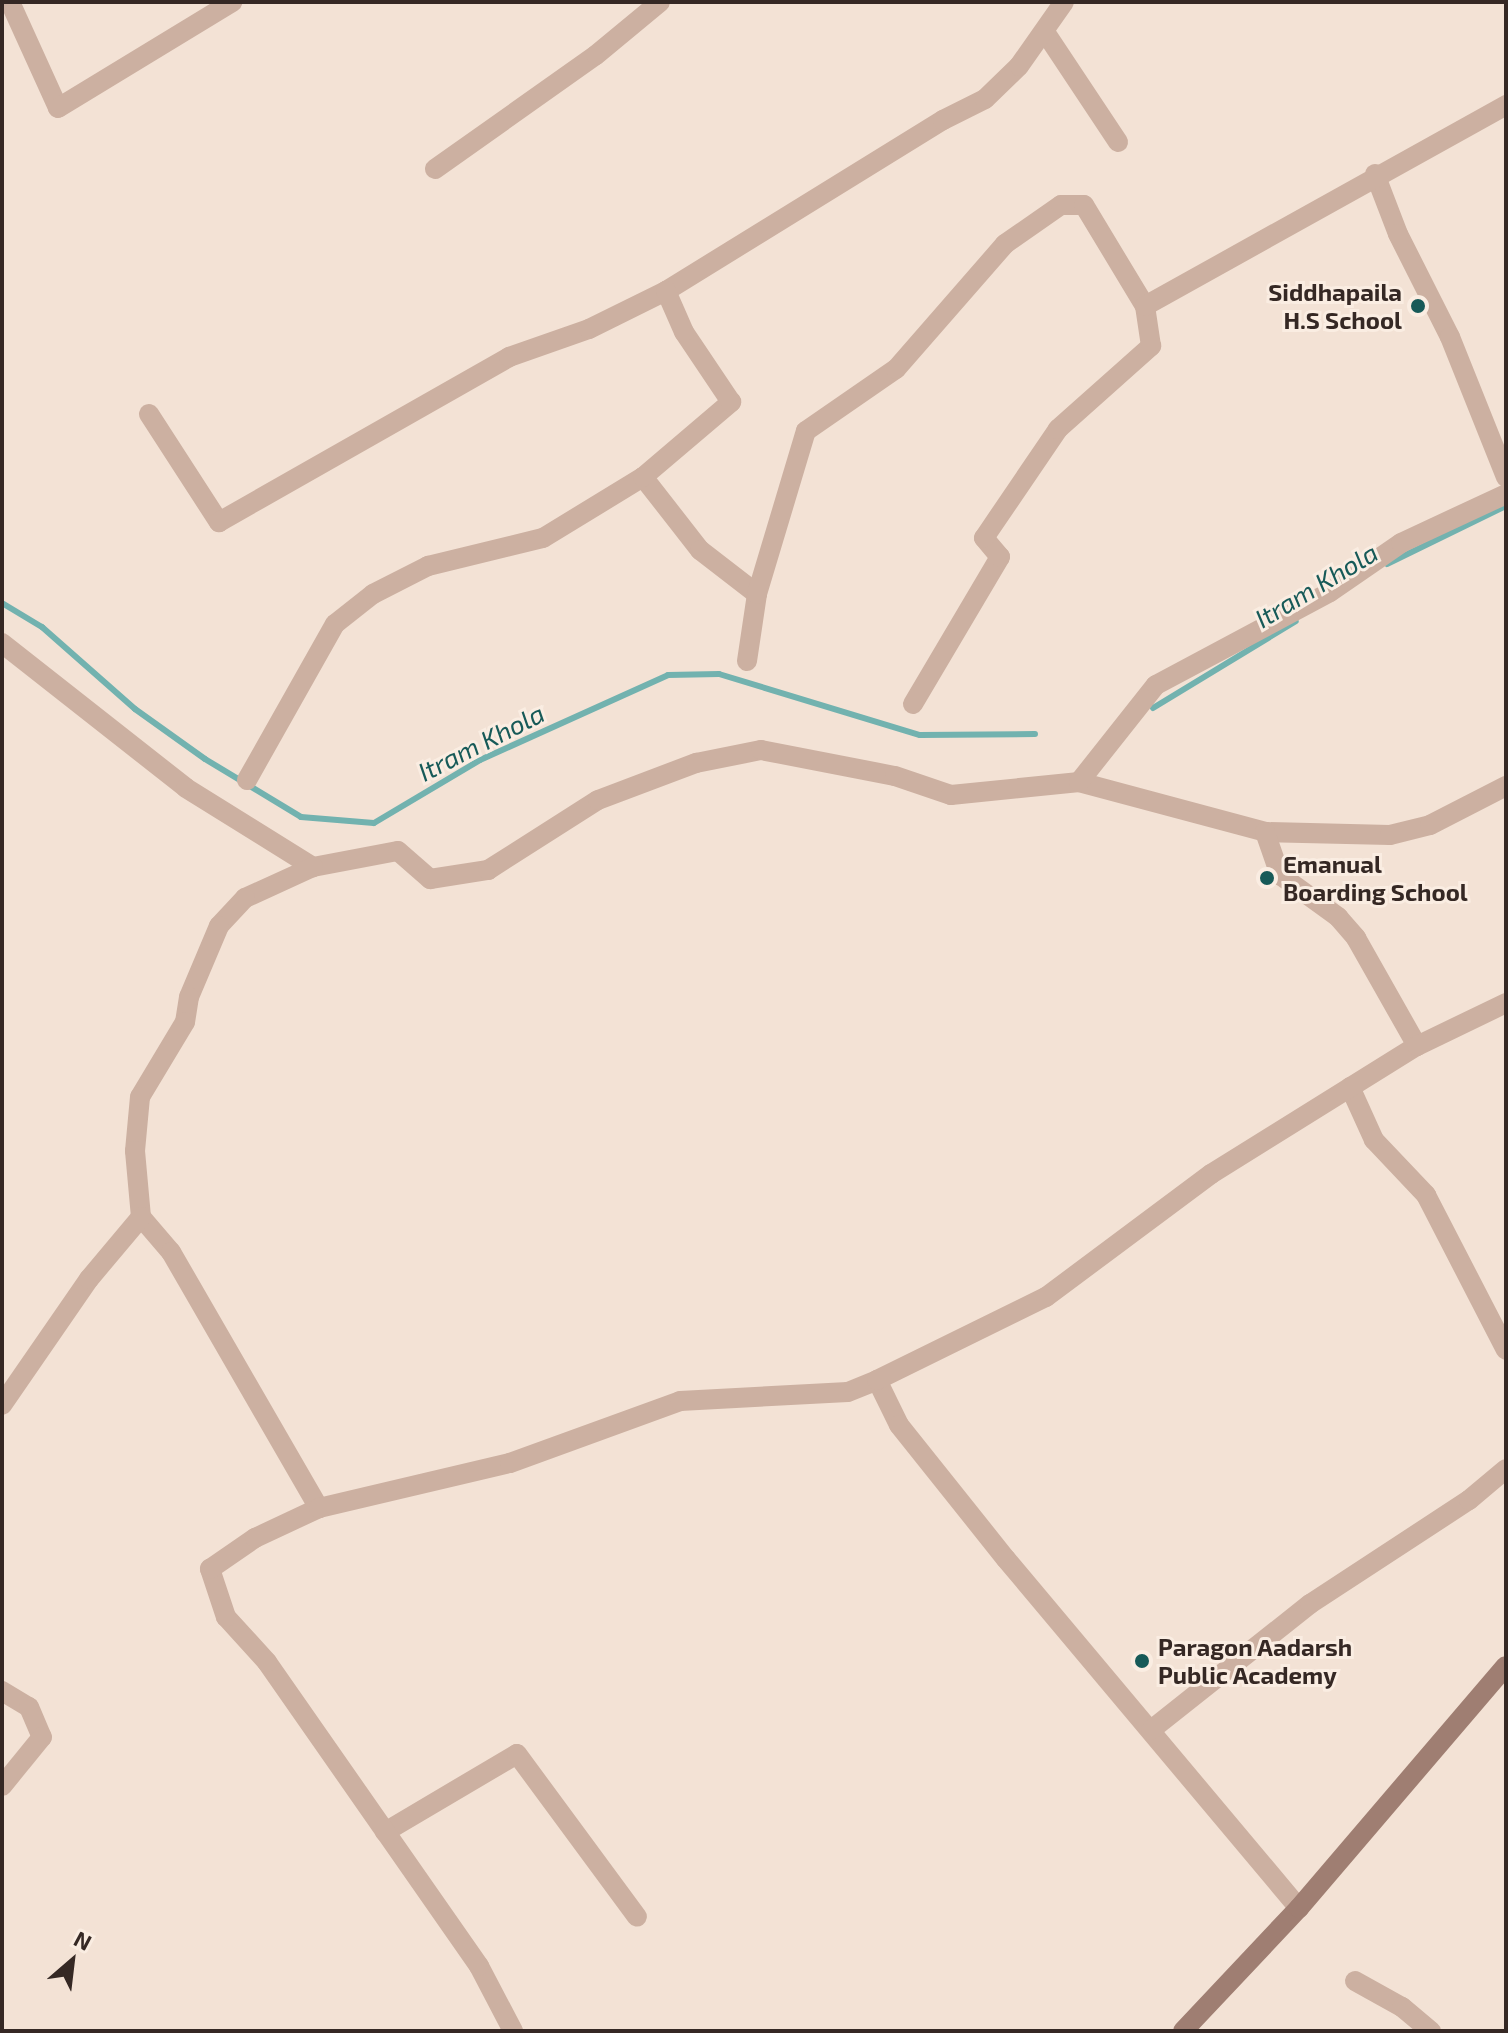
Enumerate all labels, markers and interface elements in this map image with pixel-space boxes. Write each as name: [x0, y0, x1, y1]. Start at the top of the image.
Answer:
place label: Siddhapaila H.S School: [1268, 278, 1402, 334]
marker: Siddhapaila H.S School: [1409, 297, 1427, 315]
water label: Itram Khola: [1249, 536, 1383, 634]
water label: Itram Khola: [413, 697, 549, 787]
place label: Emanual Boarding School: [1283, 850, 1468, 906]
marker: Emanual Boarding School: [1258, 869, 1276, 887]
place label: Paragon Aadarsh Public Academy: [1158, 1633, 1353, 1689]
marker: Paragon Aadarsh Public Academy: [1133, 1652, 1151, 1670]
north arrow: [32, 1921, 112, 2001]
text: N: [70, 1925, 96, 1955]

